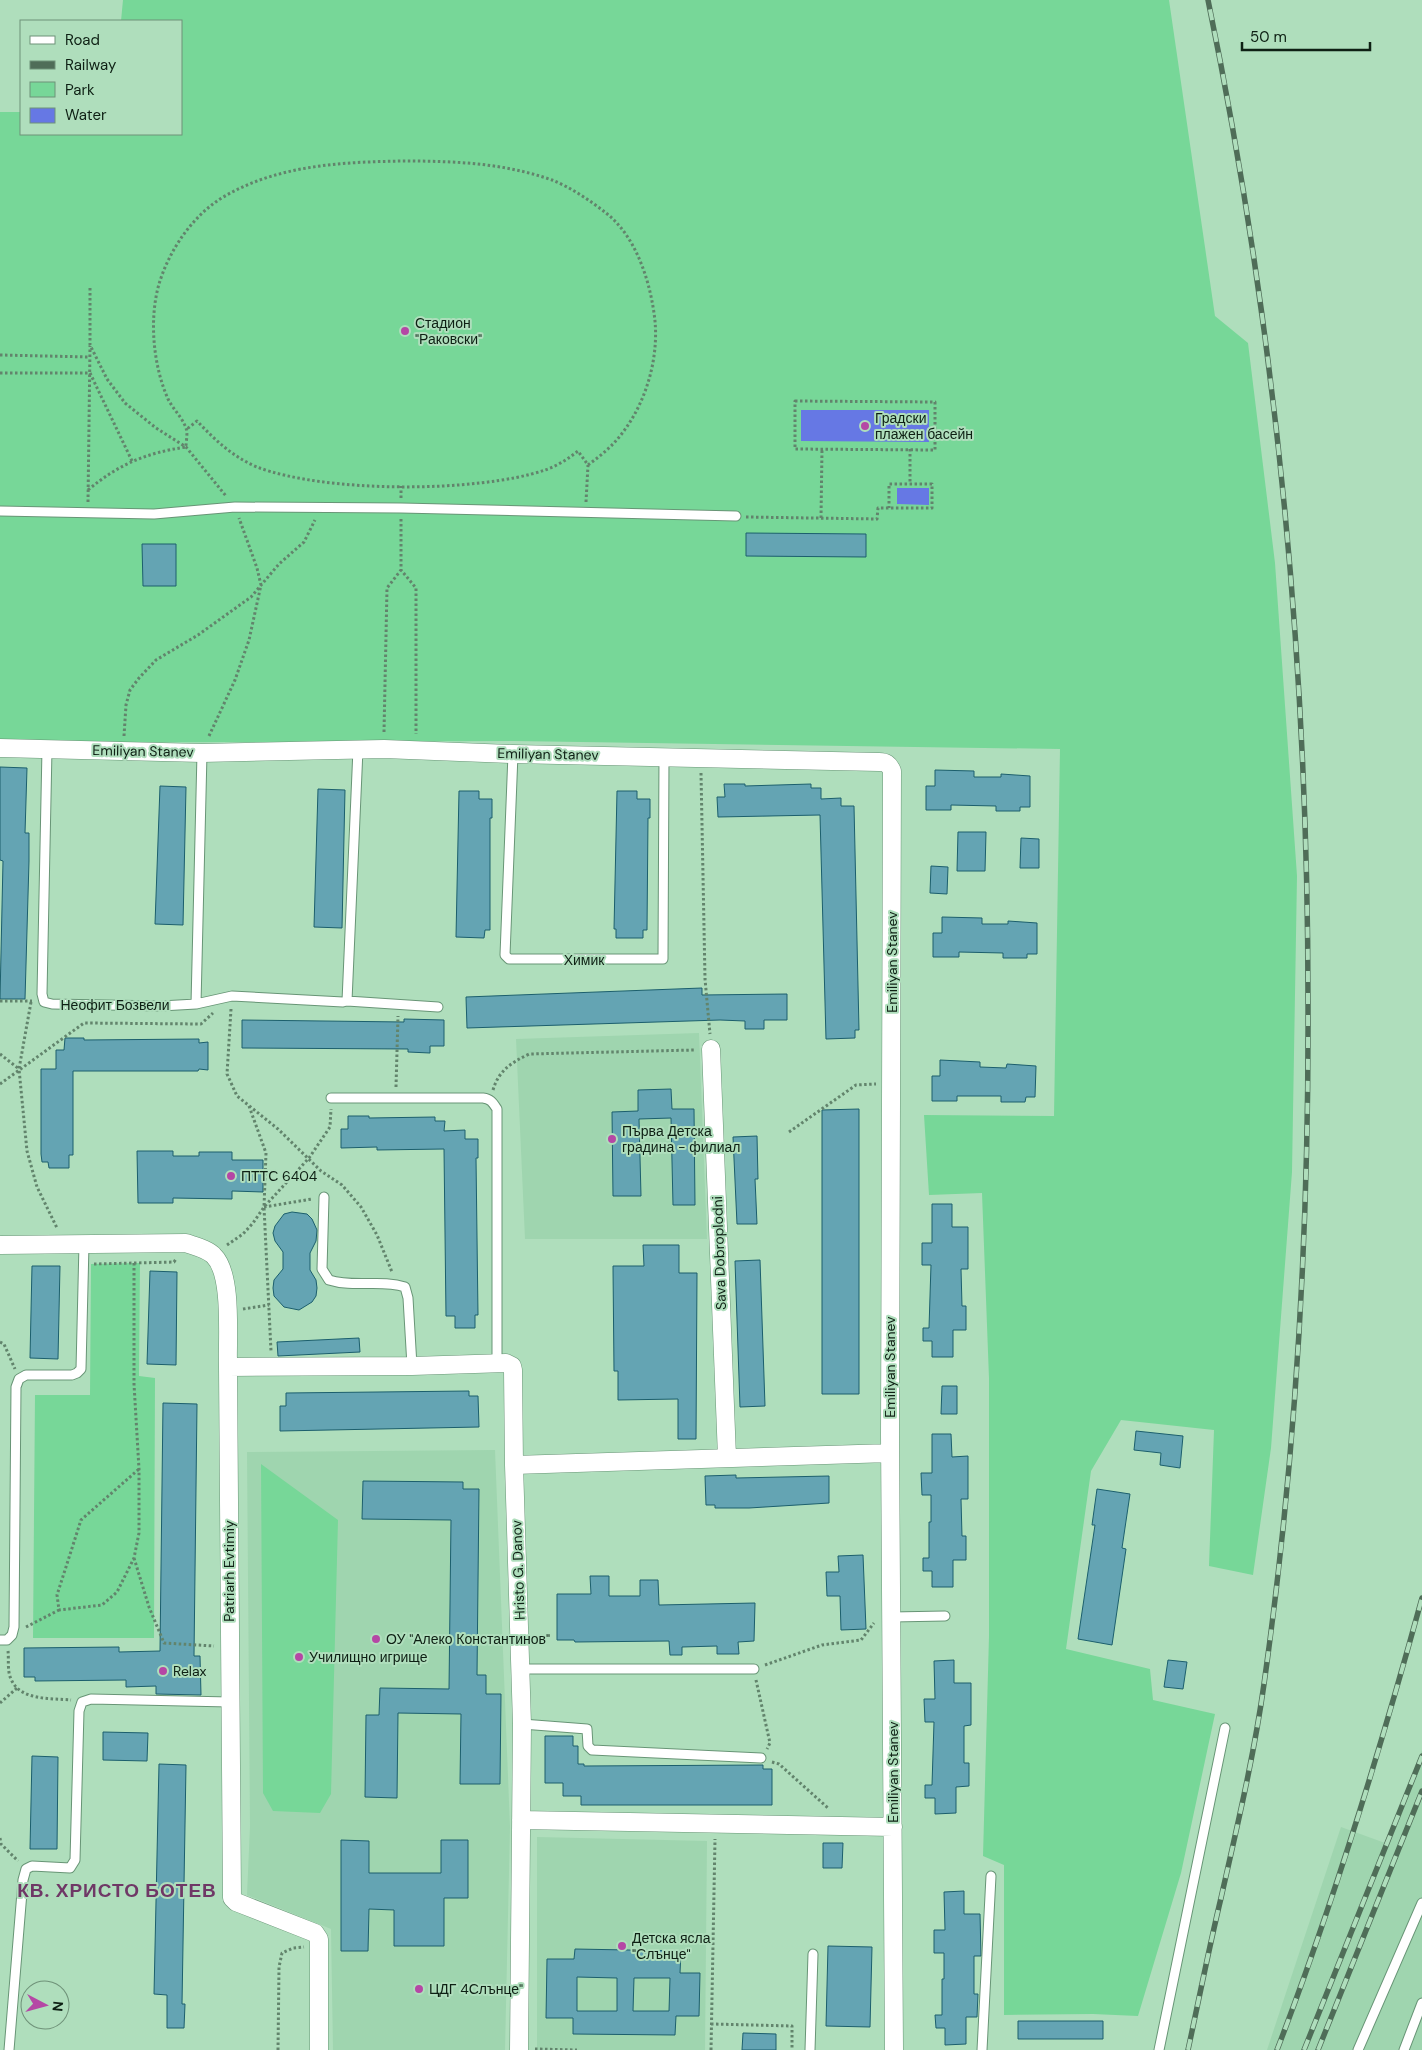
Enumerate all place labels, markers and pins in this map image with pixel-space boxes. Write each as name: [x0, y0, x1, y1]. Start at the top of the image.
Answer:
place label: Стадион "Раковски": [415, 314, 482, 348]
marker: Стадион "Раковски": [399, 325, 411, 337]
place label: Градски плажен басейн: [875, 409, 973, 443]
marker: Градски плажен басейн: [859, 420, 871, 432]
place label: Първа Детска градина - филиал: [622, 1122, 741, 1156]
marker: Първа Детска градина - филиал: [606, 1133, 618, 1145]
place label: ПТТС 6404: [241, 1167, 318, 1185]
marker: ПТТС 6404: [225, 1170, 237, 1182]
place label: ОУ "Алеко Константинов": [386, 1630, 550, 1648]
marker: ОУ "Алеко Константинов": [370, 1633, 382, 1645]
place label: Училищно игрище: [309, 1648, 428, 1666]
marker: Училищно игрище: [293, 1651, 305, 1663]
place label: Relax: [173, 1662, 207, 1680]
marker: Relax: [157, 1665, 169, 1677]
place label: Детска ясла "Слънце": [632, 1929, 711, 1963]
marker: Детска ясла "Слънце": [616, 1940, 628, 1952]
place label: ЦДГ 4Слънце": [429, 1980, 523, 1998]
marker: ЦДГ 4Слънце": [413, 1983, 425, 1995]

